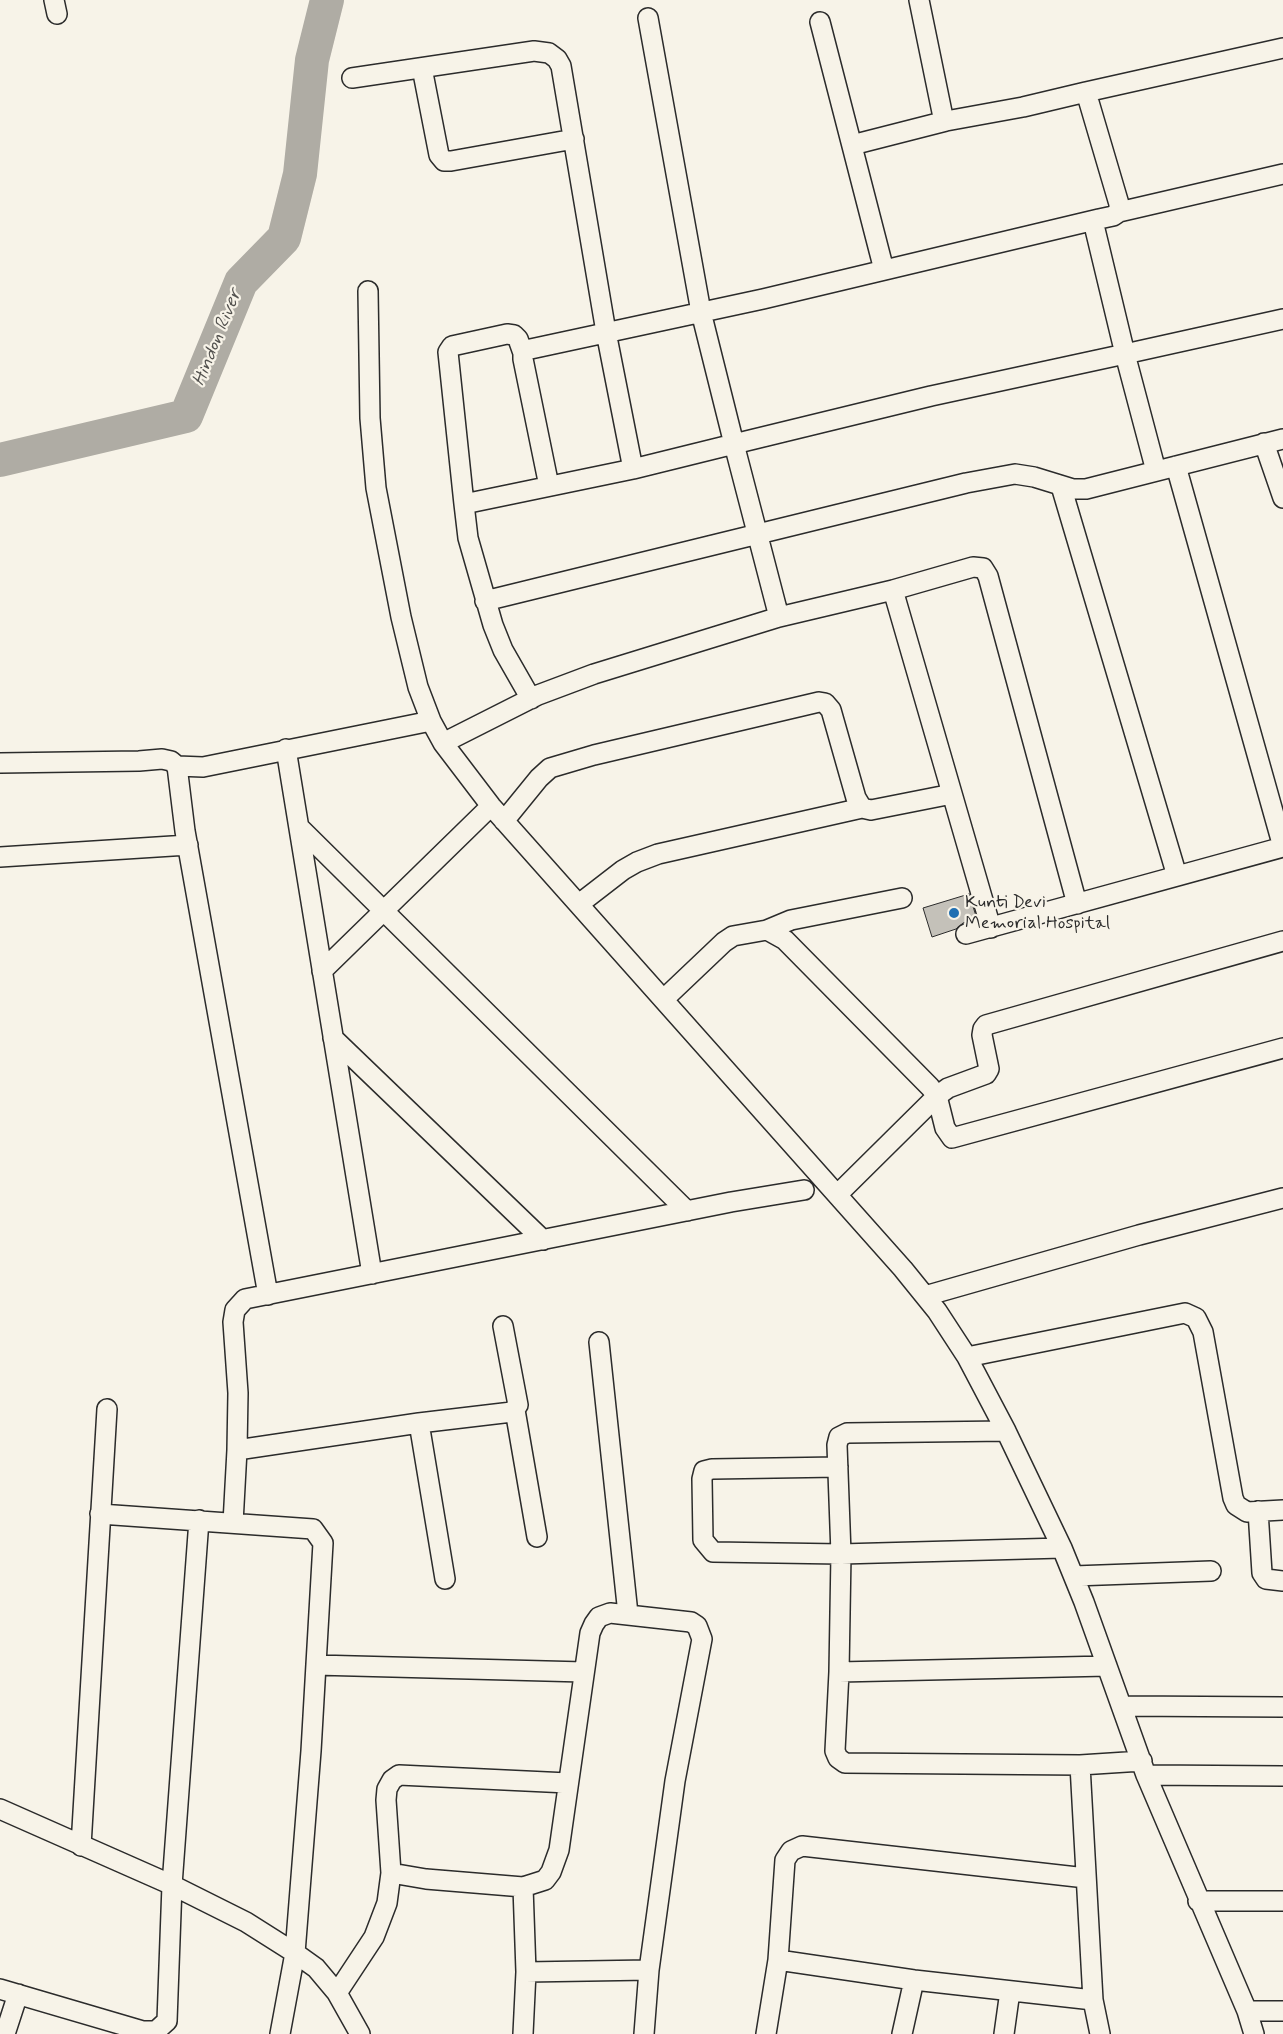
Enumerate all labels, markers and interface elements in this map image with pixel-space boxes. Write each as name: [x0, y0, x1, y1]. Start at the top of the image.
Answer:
water label: Hindon River: [188, 287, 248, 389]
place label: Kunti Devi Memorial Hospital: [965, 892, 1110, 934]
marker: Kunti Devi Memorial Hospital: [947, 906, 961, 920]

